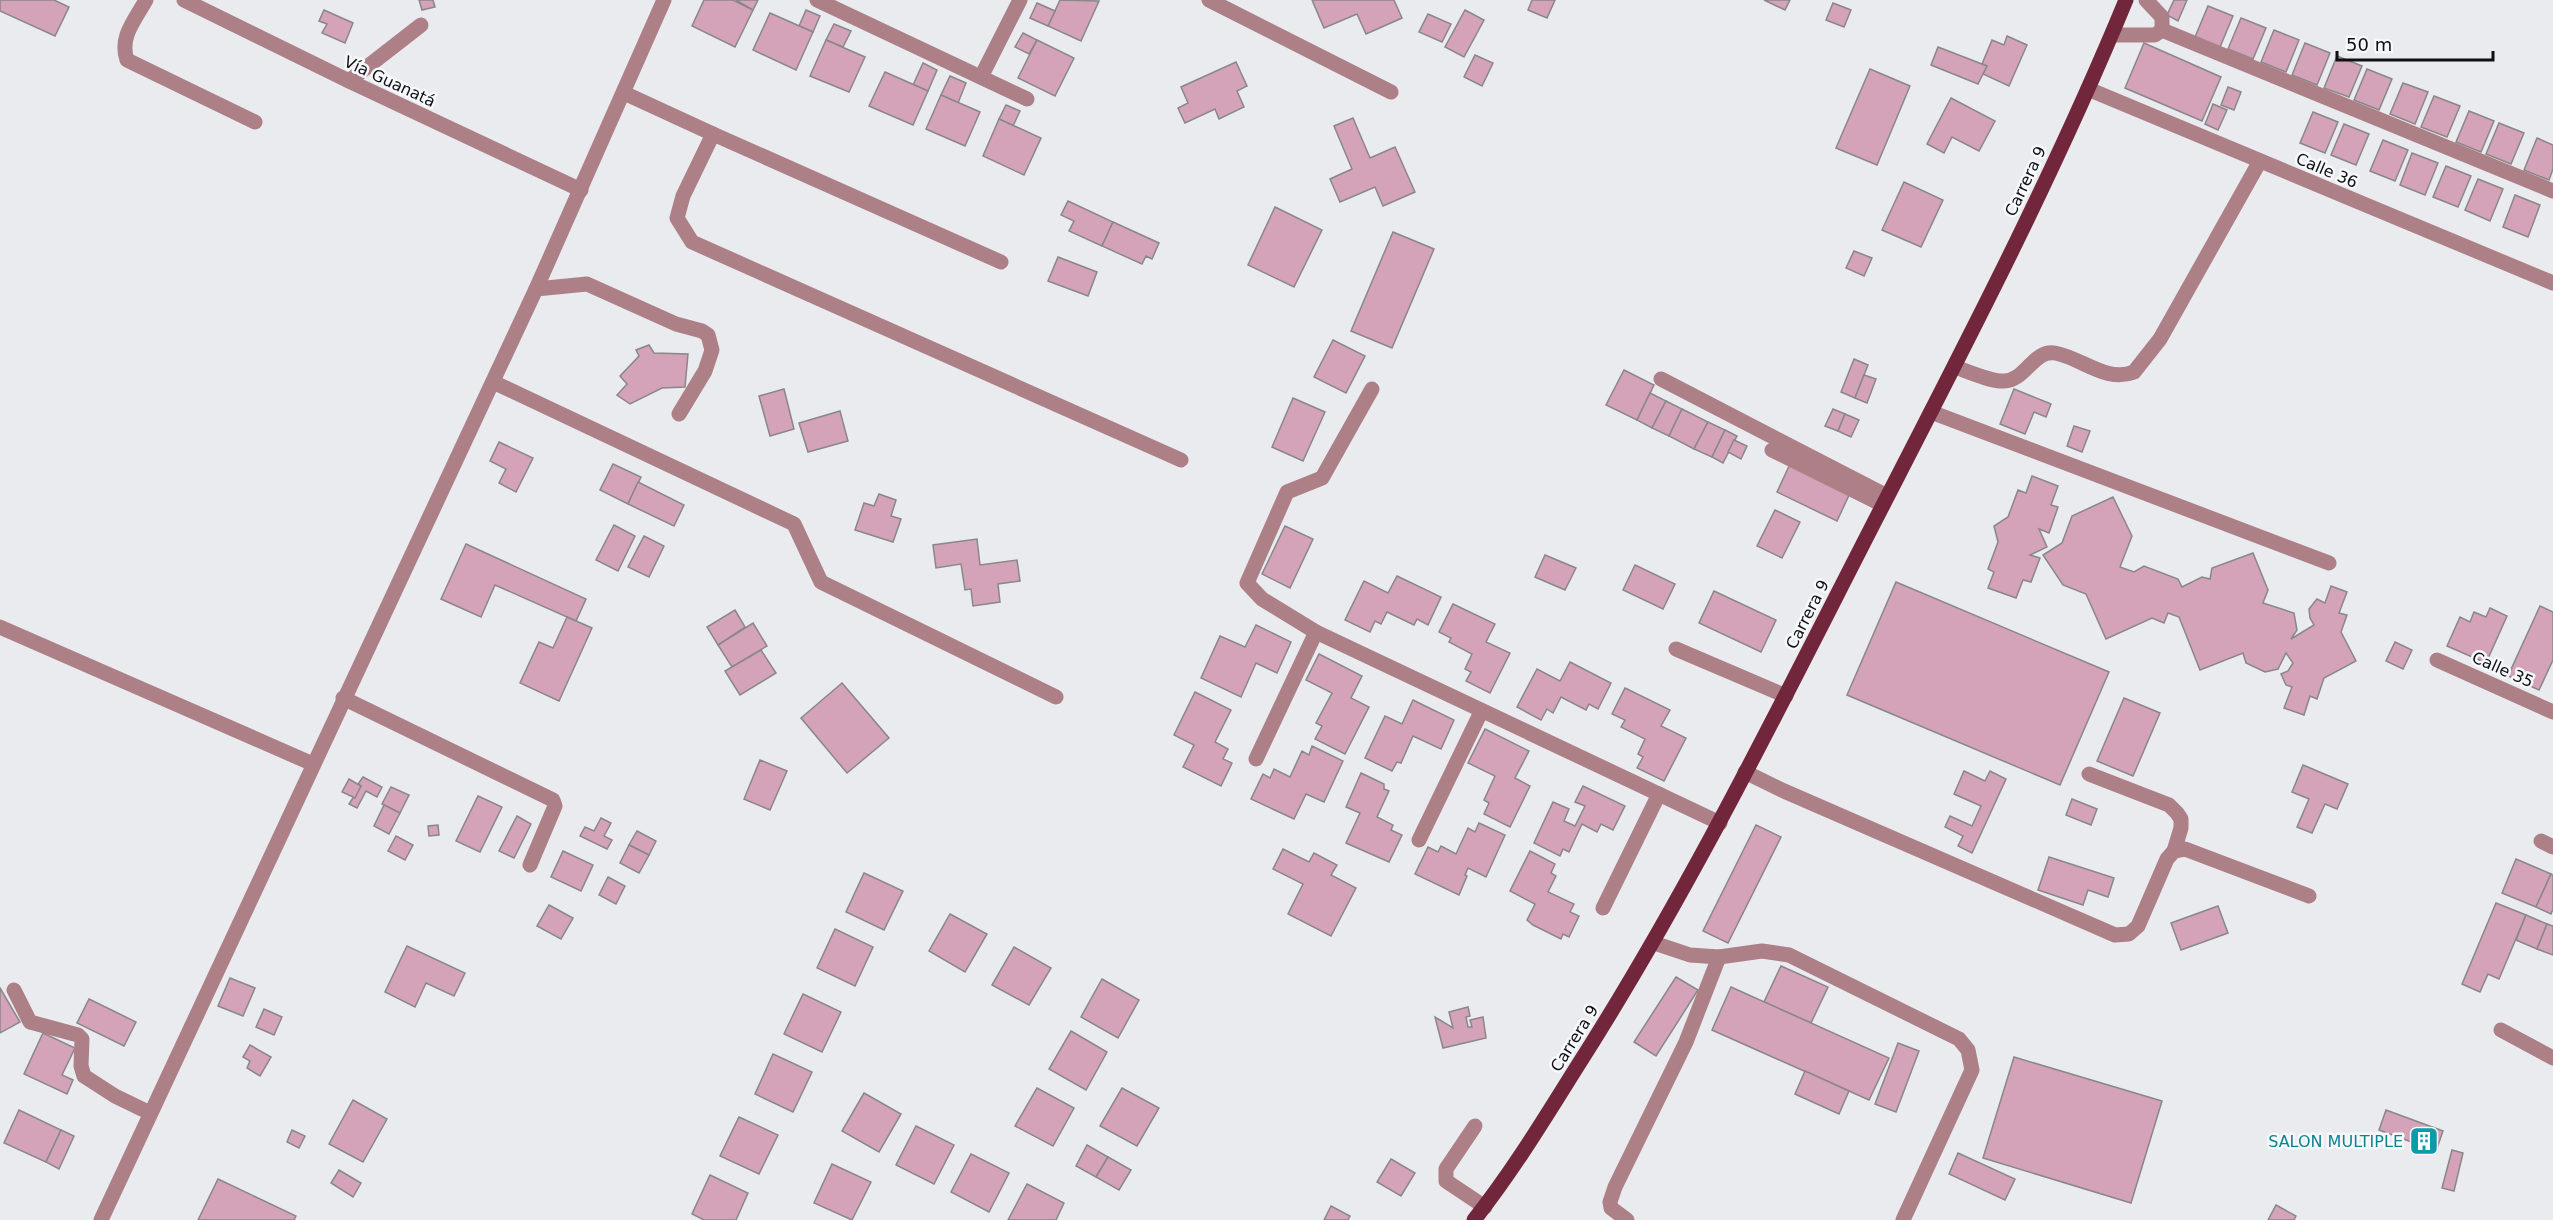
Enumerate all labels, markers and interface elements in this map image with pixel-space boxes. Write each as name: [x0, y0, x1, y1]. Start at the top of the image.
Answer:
scale bar: [2337, 24, 2493, 62]
text: 50 m: [2346, 34, 2392, 55]
street label: Vía Guanatá: [341, 52, 439, 111]
street label: Carrera 9: [2001, 143, 2050, 219]
street label: Calle 36: [2293, 149, 2361, 192]
street label: Carrera 9: [1782, 577, 1833, 652]
street label: Calle 35: [2469, 648, 2536, 691]
street label: Carrera 9: [1546, 1001, 1602, 1075]
building icon: SALON MULTIPLE: [2408, 1125, 2440, 1157]
place label: SALON MULTIPLE: [2268, 1132, 2403, 1151]

